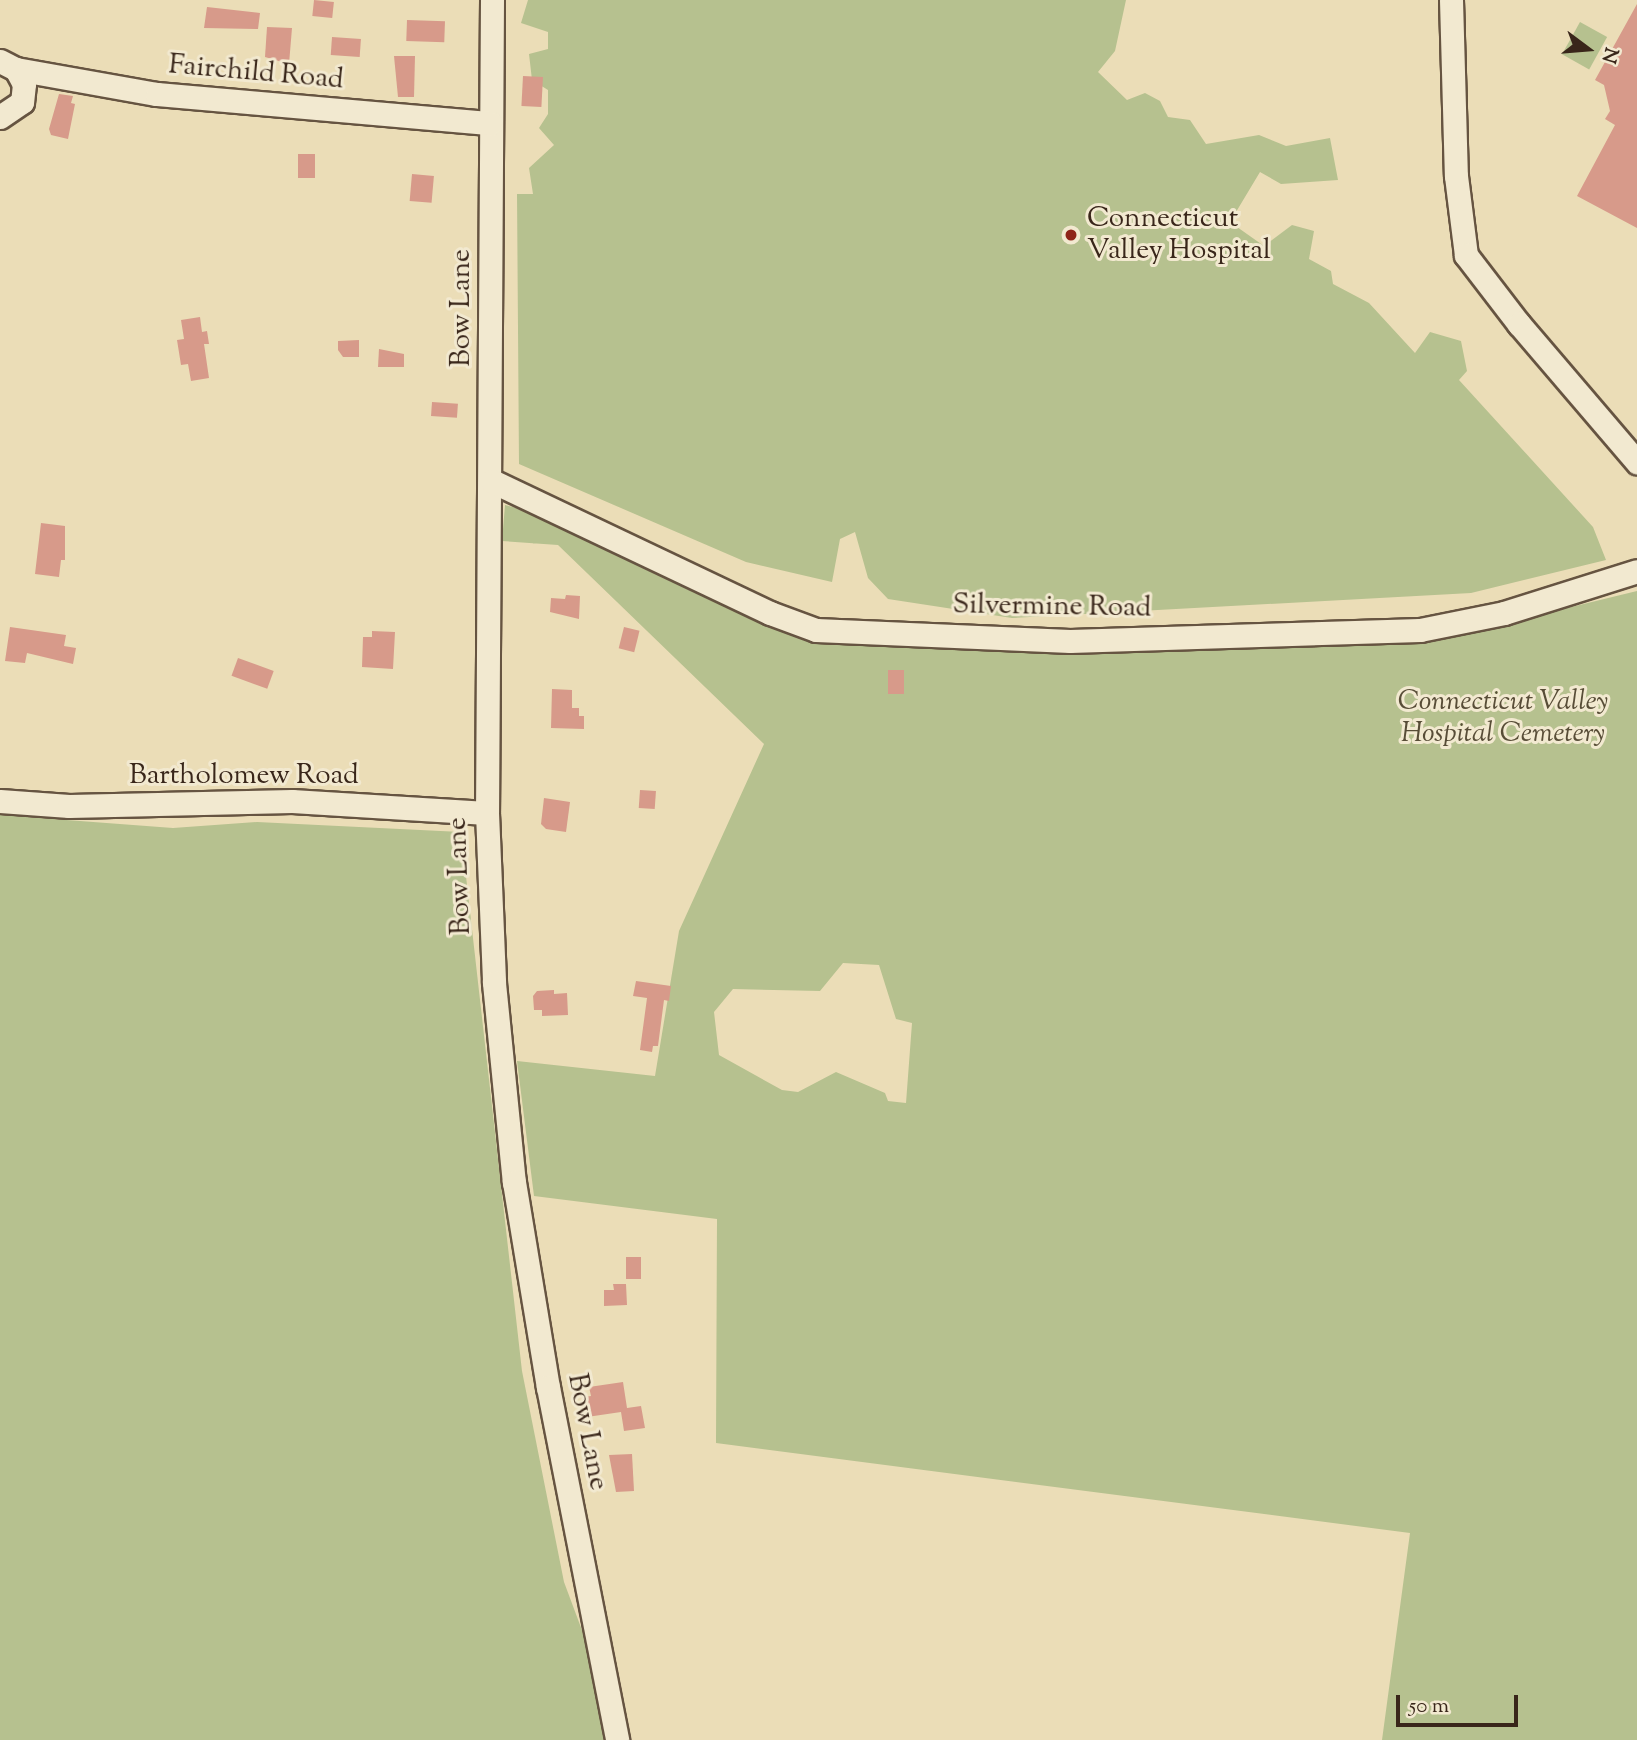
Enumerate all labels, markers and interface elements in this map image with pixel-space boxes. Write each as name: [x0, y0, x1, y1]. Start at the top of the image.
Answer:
north arrow: [1553, 14, 1623, 84]
text: N: [1594, 44, 1624, 66]
street label: Fairchild Road: [167, 49, 345, 97]
place label: Connecticut Valley Hospital: [1087, 202, 1271, 268]
marker: Connecticut Valley Hospital: [1061, 225, 1081, 245]
street label: Bow Lane: [445, 249, 479, 367]
street label: Silvermine Road: [952, 588, 1152, 626]
park label: Connecticut Valley Hospital Cemetery: [1398, 685, 1608, 751]
street label: Bartholomew Road: [129, 759, 359, 793]
street label: Bow Lane: [441, 816, 479, 936]
street label: Bow Lane: [559, 1371, 615, 1493]
scale bar: [1399, 1680, 1522, 1724]
text: 50 m: [1409, 1692, 1449, 1722]

